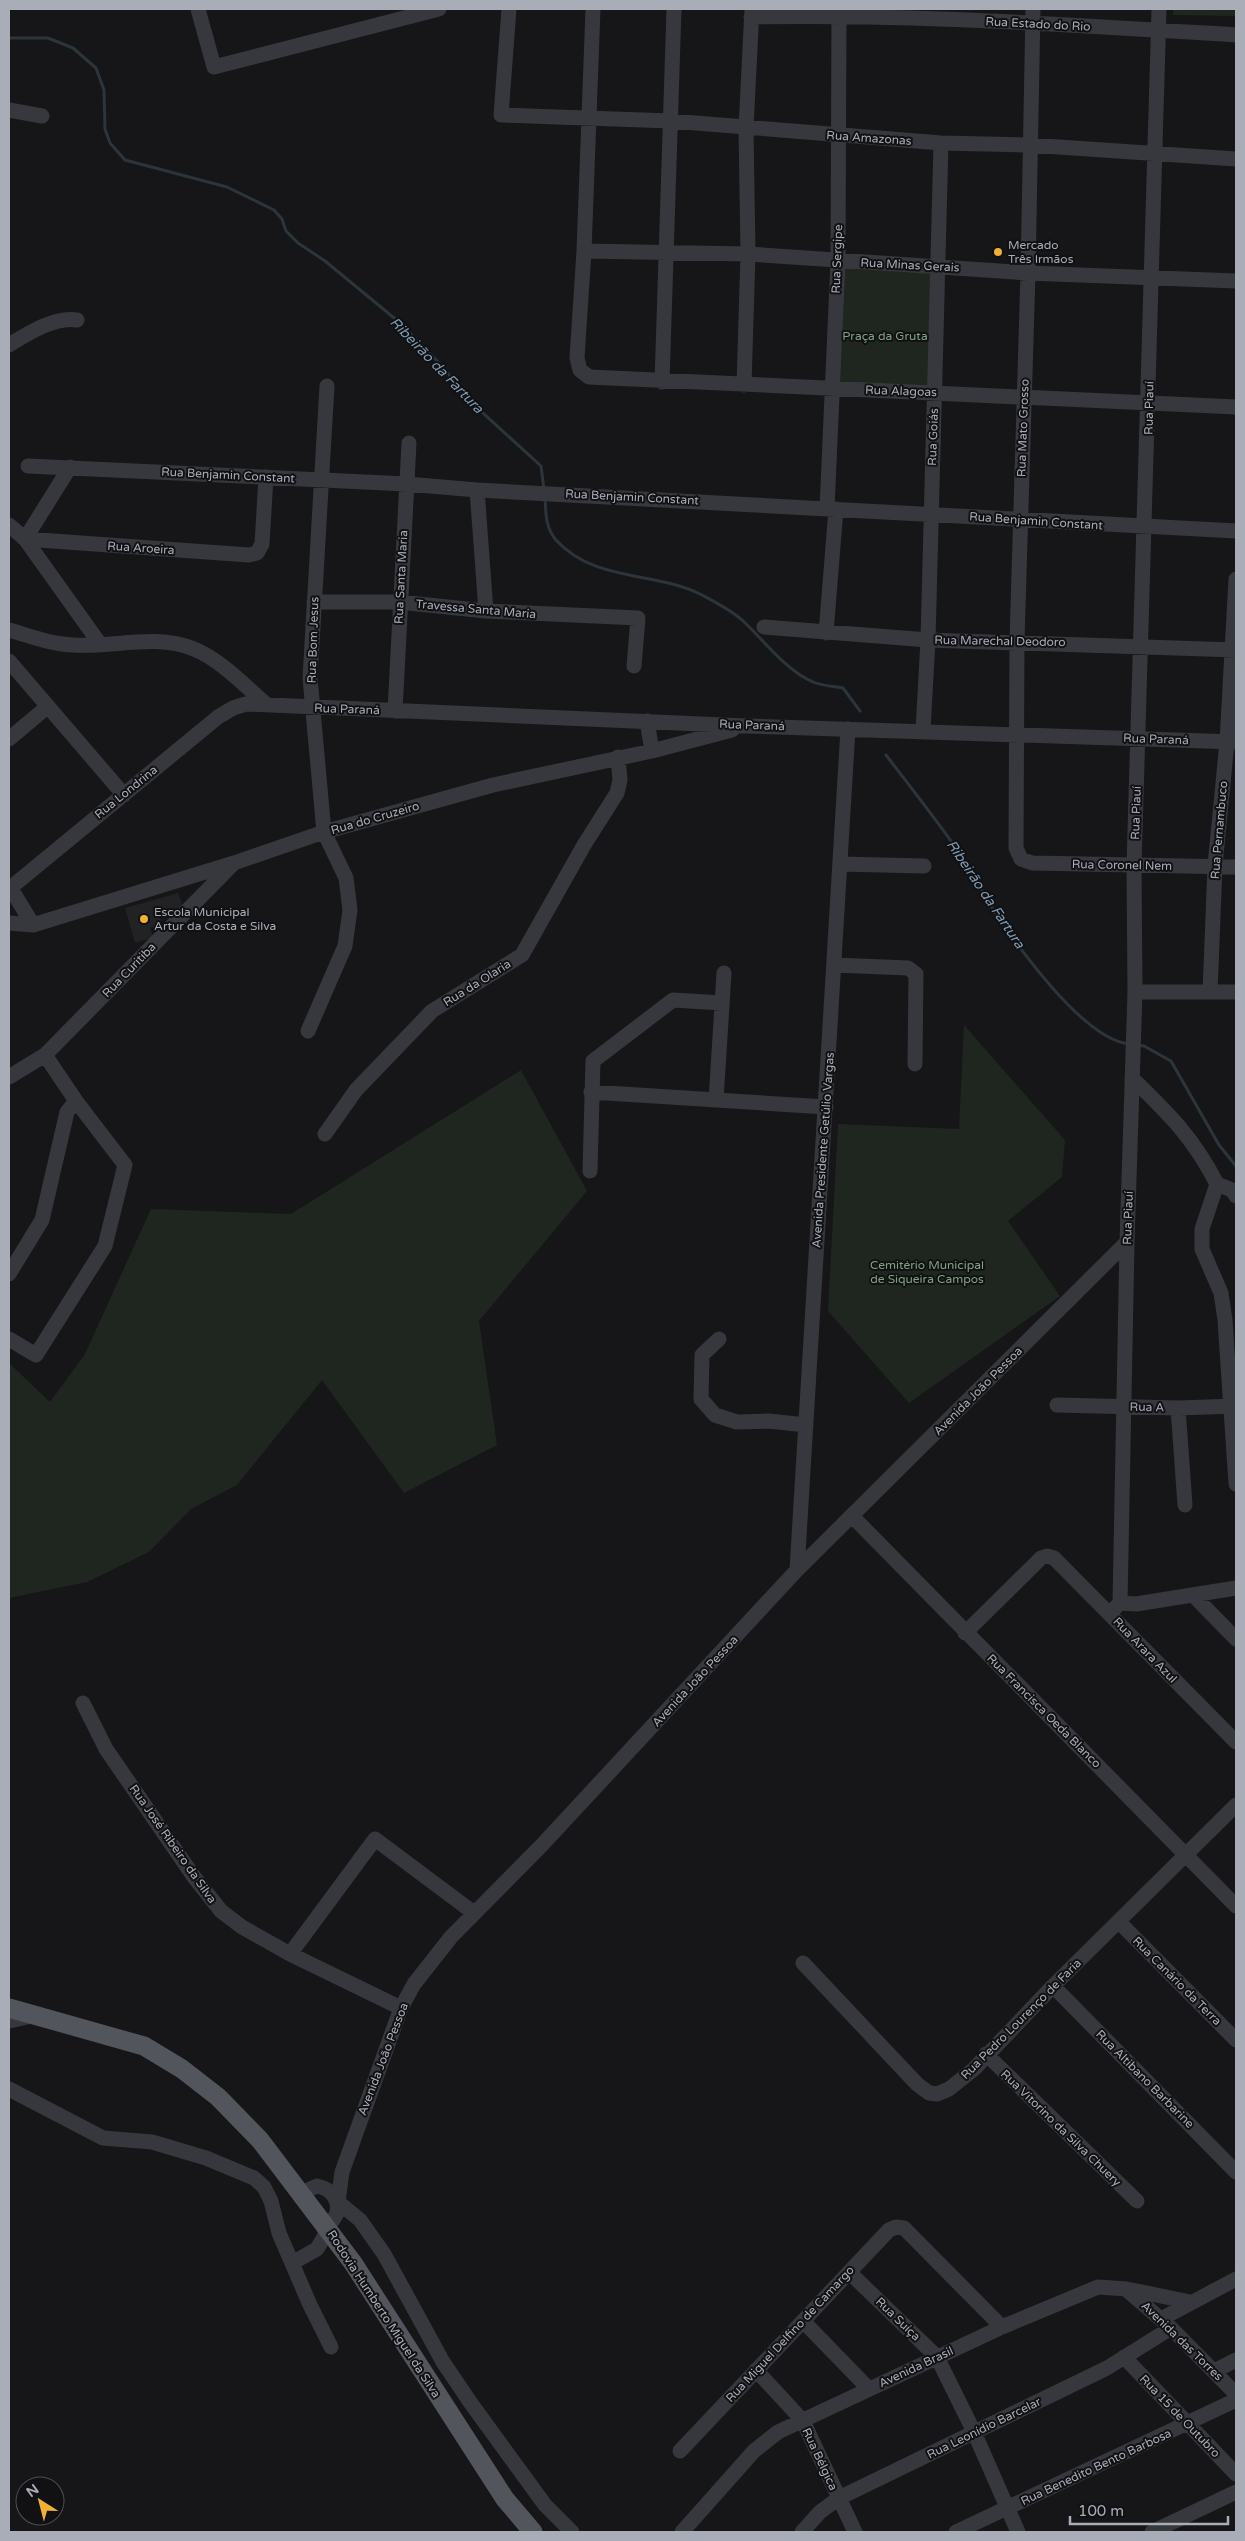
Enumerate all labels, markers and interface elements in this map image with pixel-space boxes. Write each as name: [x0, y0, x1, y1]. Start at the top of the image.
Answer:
street label: Rua Estado do Rio: [985, 14, 1091, 34]
street label: Rua Amazonas: [826, 128, 912, 148]
street label: Rua Sergipe: [829, 224, 845, 294]
place label: Mercado Três Irmãos: [1008, 238, 1074, 266]
marker: Mercado Três Irmãos: [992, 246, 1004, 258]
street label: Rua Minas Gerais: [860, 255, 960, 275]
water label: Ribeirão da Fartura: [386, 314, 488, 418]
park label: Praça da Gruta: [842, 329, 928, 343]
street label: Rua Mato Grosso: [1014, 379, 1032, 477]
street label: Rua Piauí: [1142, 381, 1156, 435]
street label: Rua Alagoas: [865, 383, 937, 399]
street label: Rua Goiás: [925, 408, 941, 466]
street label: Rua Benjamin Constant: [161, 465, 296, 486]
street label: Rua Benjamin Constant: [565, 487, 700, 508]
street label: Rua Benjamin Constant: [969, 509, 1104, 533]
street label: Rua Santa Maria: [392, 530, 410, 624]
street label: Rua Aroeira: [107, 539, 175, 557]
street label: Rua Bom Jesus: [304, 596, 322, 684]
street label: Travessa Santa Maria: [415, 597, 537, 621]
street label: Rua Marechal Deodoro: [934, 633, 1066, 649]
street label: Rua Paraná: [314, 701, 380, 717]
street label: Rua Paraná: [719, 717, 785, 733]
street label: Rua Paraná: [1123, 731, 1189, 747]
street label: Rua Londrina: [92, 763, 160, 821]
street label: Rua Pernambuco: [1208, 780, 1230, 880]
street label: Rua Piauí: [1128, 786, 1144, 840]
street label: Rua do Cruzeiro: [329, 799, 421, 837]
water label: Ribeirão da Fartura: [943, 837, 1029, 953]
street label: Rua Coronel Nem: [1072, 857, 1172, 873]
place label: Escola Municipal Artur da Costa e Silva: [154, 905, 276, 933]
marker: Escola Municipal Artur da Costa e Silva: [138, 913, 150, 925]
street label: Rua Curitiba: [99, 940, 159, 1000]
street label: Rua da Olaria: [441, 957, 513, 1009]
street label: Avenida Presidente Getúlio Vargas: [809, 1051, 837, 1248]
street label: Rua Piauí: [1120, 1191, 1136, 1245]
park label: Cemitério Municipal de Siqueira Campos: [870, 1258, 984, 1286]
street label: Avenida João Pessoa: [931, 1344, 1025, 1438]
street label: Rua A: [1130, 1400, 1164, 1414]
street label: Rua Arara Azul: [1110, 1614, 1180, 1686]
street label: Avenida João Pessoa: [649, 1632, 741, 1730]
street label: Rua Francisca Oeda Blanco: [984, 1651, 1104, 1771]
street label: Rua José Ribeiro da Silva: [127, 1782, 219, 1906]
street label: Rua Canário da Terra: [1130, 1934, 1224, 2028]
street label: Rua Pedro Lourenço de Faria: [958, 1956, 1084, 2082]
street label: Avenida João Pessoa: [355, 2001, 411, 2117]
street label: Rua Altibano Barbarine: [1093, 2027, 1197, 2131]
street label: Rua Vitorino da Silva Chuery: [998, 2067, 1124, 2190]
street label: Rodovia Humberto Miguel da Silva: [325, 2228, 443, 2400]
street label: Rua Miguel Delfino de Camargo: [723, 2263, 857, 2405]
street label: Rua Suíça: [873, 2294, 923, 2344]
street label: Avenida das Torres: [1138, 2298, 1226, 2384]
street label: Avenida Brasil: [876, 2344, 956, 2390]
street label: Rua 15 de Outubro: [1137, 2372, 1223, 2460]
street label: Rua Leonídio Barcelar: [925, 2394, 1044, 2462]
street label: Rua Bélgica: [799, 2425, 841, 2493]
street label: Rua Benedito Bento Barbosa: [1018, 2426, 1174, 2508]
north arrow: [15, 2476, 65, 2526]
text: N: [23, 2481, 42, 2501]
scale bar: [1070, 2494, 1228, 2526]
text: 100 m: [1078, 2502, 1124, 2520]

